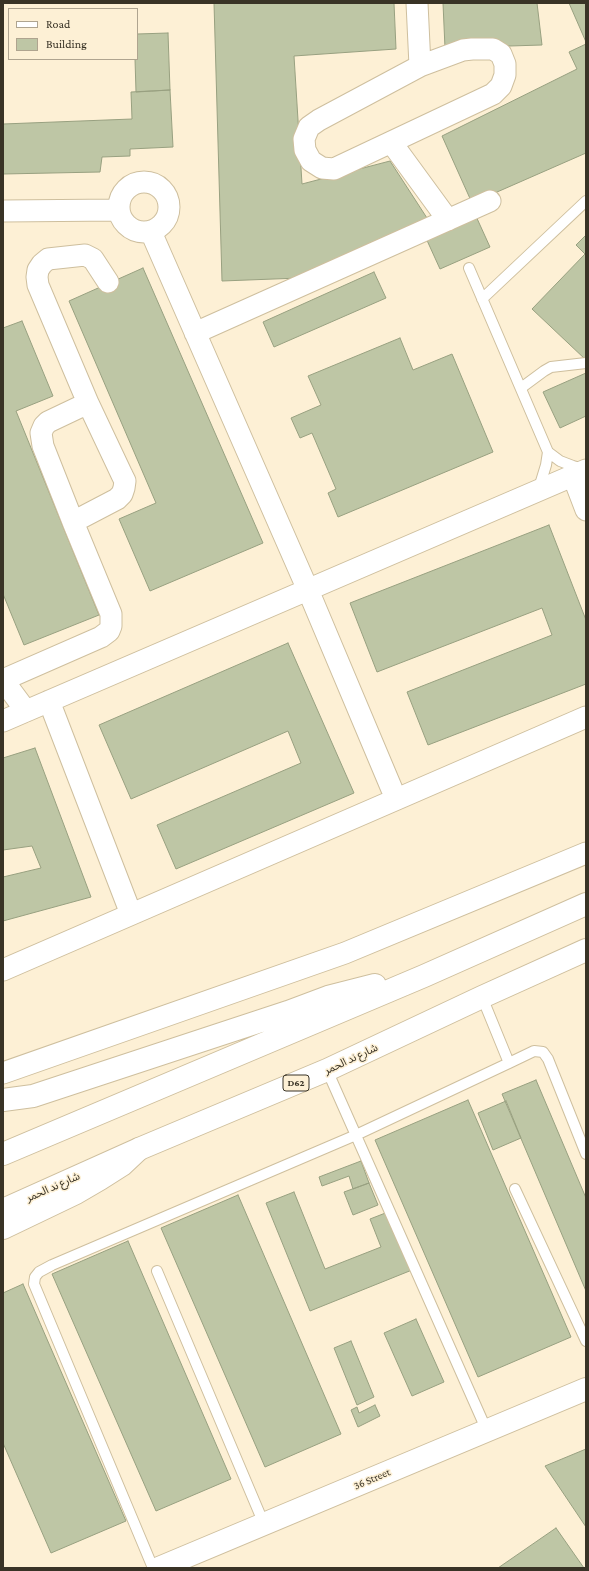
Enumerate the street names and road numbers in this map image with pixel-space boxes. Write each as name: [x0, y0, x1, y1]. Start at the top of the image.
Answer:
street label: شارع ند الحمر: [322, 1041, 380, 1077]
road number: D62: [283, 1075, 309, 1091]
street label: شارع ند الحمر: [24, 1169, 82, 1205]
street label: 36 Street: [352, 1465, 392, 1493]

